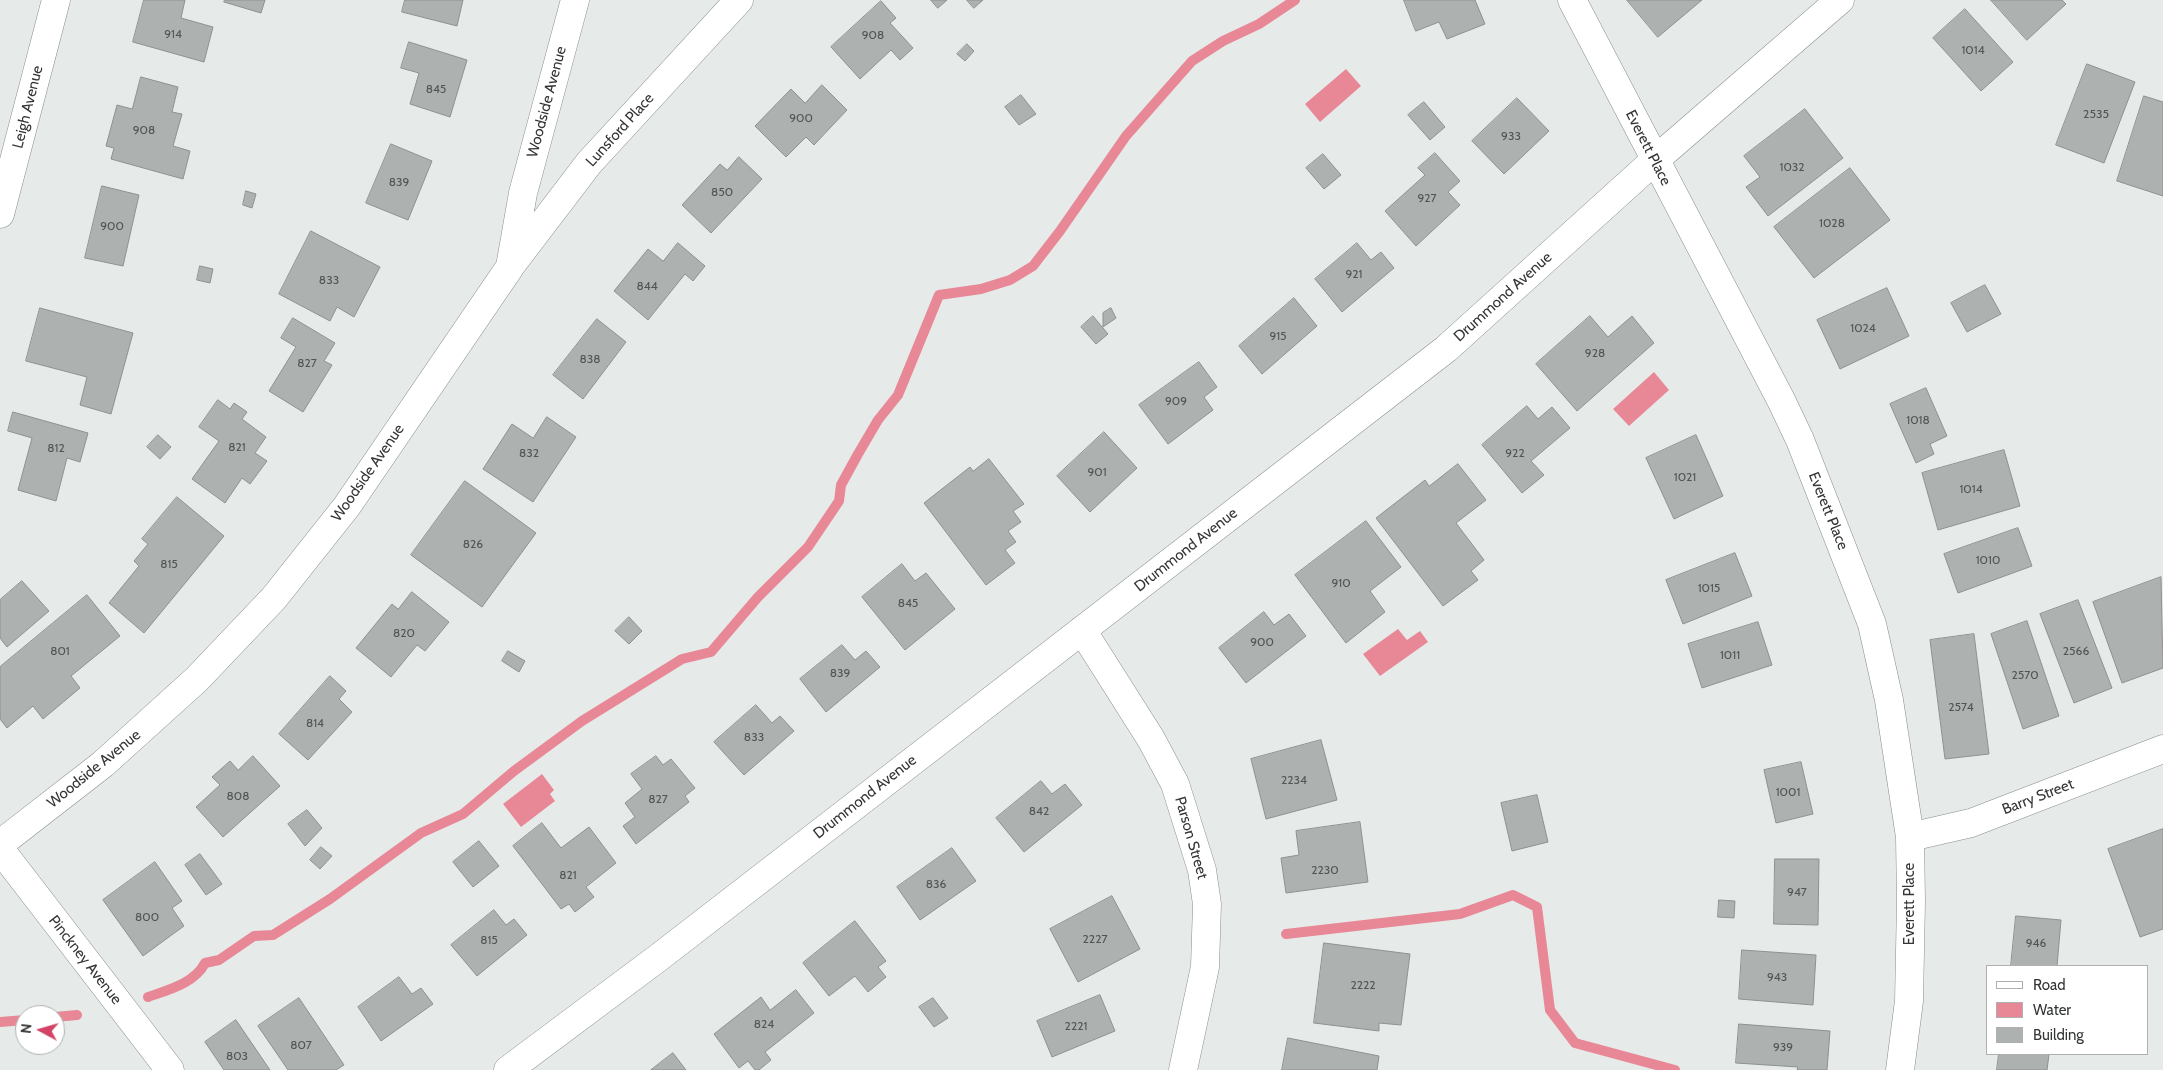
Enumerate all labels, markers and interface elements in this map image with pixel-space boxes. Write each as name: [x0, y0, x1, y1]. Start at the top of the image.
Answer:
house number: 914: [164, 27, 182, 41]
house number: 908: [862, 28, 884, 42]
house number: 1014: [1961, 43, 1985, 57]
street label: Woodside Avenue: [523, 44, 571, 160]
street label: Leigh Avenue: [9, 64, 47, 150]
house number: 845: [426, 82, 446, 96]
street label: Lunsford Place: [582, 89, 658, 171]
street label: Everett Place: [1621, 107, 1675, 189]
house number: 2535: [2083, 107, 2109, 121]
house number: 900: [789, 111, 813, 125]
house number: 908: [133, 123, 155, 137]
house number: 933: [1501, 129, 1521, 143]
house number: 1032: [1779, 160, 1805, 174]
house number: 839: [389, 175, 409, 189]
house number: 850: [711, 185, 733, 199]
house number: 927: [1417, 191, 1437, 205]
house number: 1028: [1819, 216, 1845, 230]
house number: 900: [100, 219, 124, 233]
street label: Drummond Avenue: [1450, 248, 1556, 346]
house number: 921: [1345, 267, 1363, 281]
house number: 833: [319, 273, 339, 287]
house number: 844: [636, 279, 658, 293]
house number: 1024: [1850, 321, 1876, 335]
house number: 915: [1269, 329, 1287, 343]
house number: 928: [1585, 346, 1605, 360]
house number: 838: [579, 352, 601, 366]
house number: 827: [297, 356, 317, 370]
house number: 909: [1165, 394, 1187, 408]
house number: 1018: [1906, 413, 1930, 427]
street label: Woodside Avenue: [328, 421, 408, 525]
house number: 821: [228, 440, 246, 454]
house number: 812: [47, 441, 65, 455]
house number: 832: [519, 446, 539, 460]
house number: 922: [1505, 446, 1525, 460]
house number: 901: [1087, 465, 1107, 479]
street label: Everett Place: [1804, 469, 1852, 553]
house number: 1021: [1674, 470, 1696, 484]
house number: 1014: [1959, 482, 1983, 496]
street label: Drummond Avenue: [1131, 504, 1241, 596]
house number: 826: [463, 537, 483, 551]
house number: 1010: [1976, 553, 2000, 567]
house number: 815: [160, 557, 178, 571]
house number: 910: [1331, 576, 1351, 590]
house number: 1015: [1698, 581, 1720, 595]
house number: 845: [898, 596, 918, 610]
house number: 820: [393, 626, 415, 640]
house number: 900: [1250, 635, 1274, 649]
house number: 801: [50, 644, 70, 658]
house number: 2566: [2063, 644, 2089, 658]
house number: 1011: [1720, 648, 1740, 662]
house number: 839: [830, 666, 850, 680]
house number: 2570: [2011, 668, 2039, 682]
house number: 2574: [1948, 700, 1974, 714]
house number: 814: [306, 716, 324, 730]
street label: Woodside Avenue: [44, 726, 144, 812]
house number: 833: [744, 730, 764, 744]
street label: Drummond Avenue: [810, 751, 920, 843]
house number: 2234: [1281, 773, 1307, 787]
street label: Barry Street: [2000, 775, 2076, 819]
house number: 1001: [1776, 785, 1800, 799]
house number: 808: [227, 789, 249, 803]
house number: 827: [648, 792, 668, 806]
street label: Parson Street: [1171, 795, 1211, 881]
house number: 842: [1029, 804, 1049, 818]
house number: 2230: [1311, 863, 1339, 877]
street label: Everett Place: [1901, 863, 1919, 945]
house number: 821: [559, 868, 577, 882]
house number: 836: [926, 877, 946, 891]
house number: 947: [1787, 885, 1807, 899]
house number: 800: [135, 910, 159, 924]
street label: Pinckney Avenue: [45, 912, 125, 1008]
house number: 2227: [1083, 932, 1107, 946]
house number: 815: [480, 933, 498, 947]
house number: 946: [2026, 936, 2046, 950]
legend: [1986, 965, 2148, 1055]
house number: 943: [1767, 970, 1787, 984]
text: Road: [2033, 976, 2066, 994]
house number: 2222: [1350, 978, 1376, 992]
text: Water: [2033, 1001, 2071, 1019]
north arrow: [15, 1005, 65, 1055]
house number: 824: [754, 1017, 774, 1031]
house number: 2221: [1065, 1019, 1087, 1033]
text: N: [17, 1023, 36, 1034]
text: Building: [2033, 1026, 2084, 1044]
house number: 807: [290, 1038, 312, 1052]
house number: 939: [1773, 1040, 1793, 1054]
house number: 803: [226, 1049, 248, 1063]

